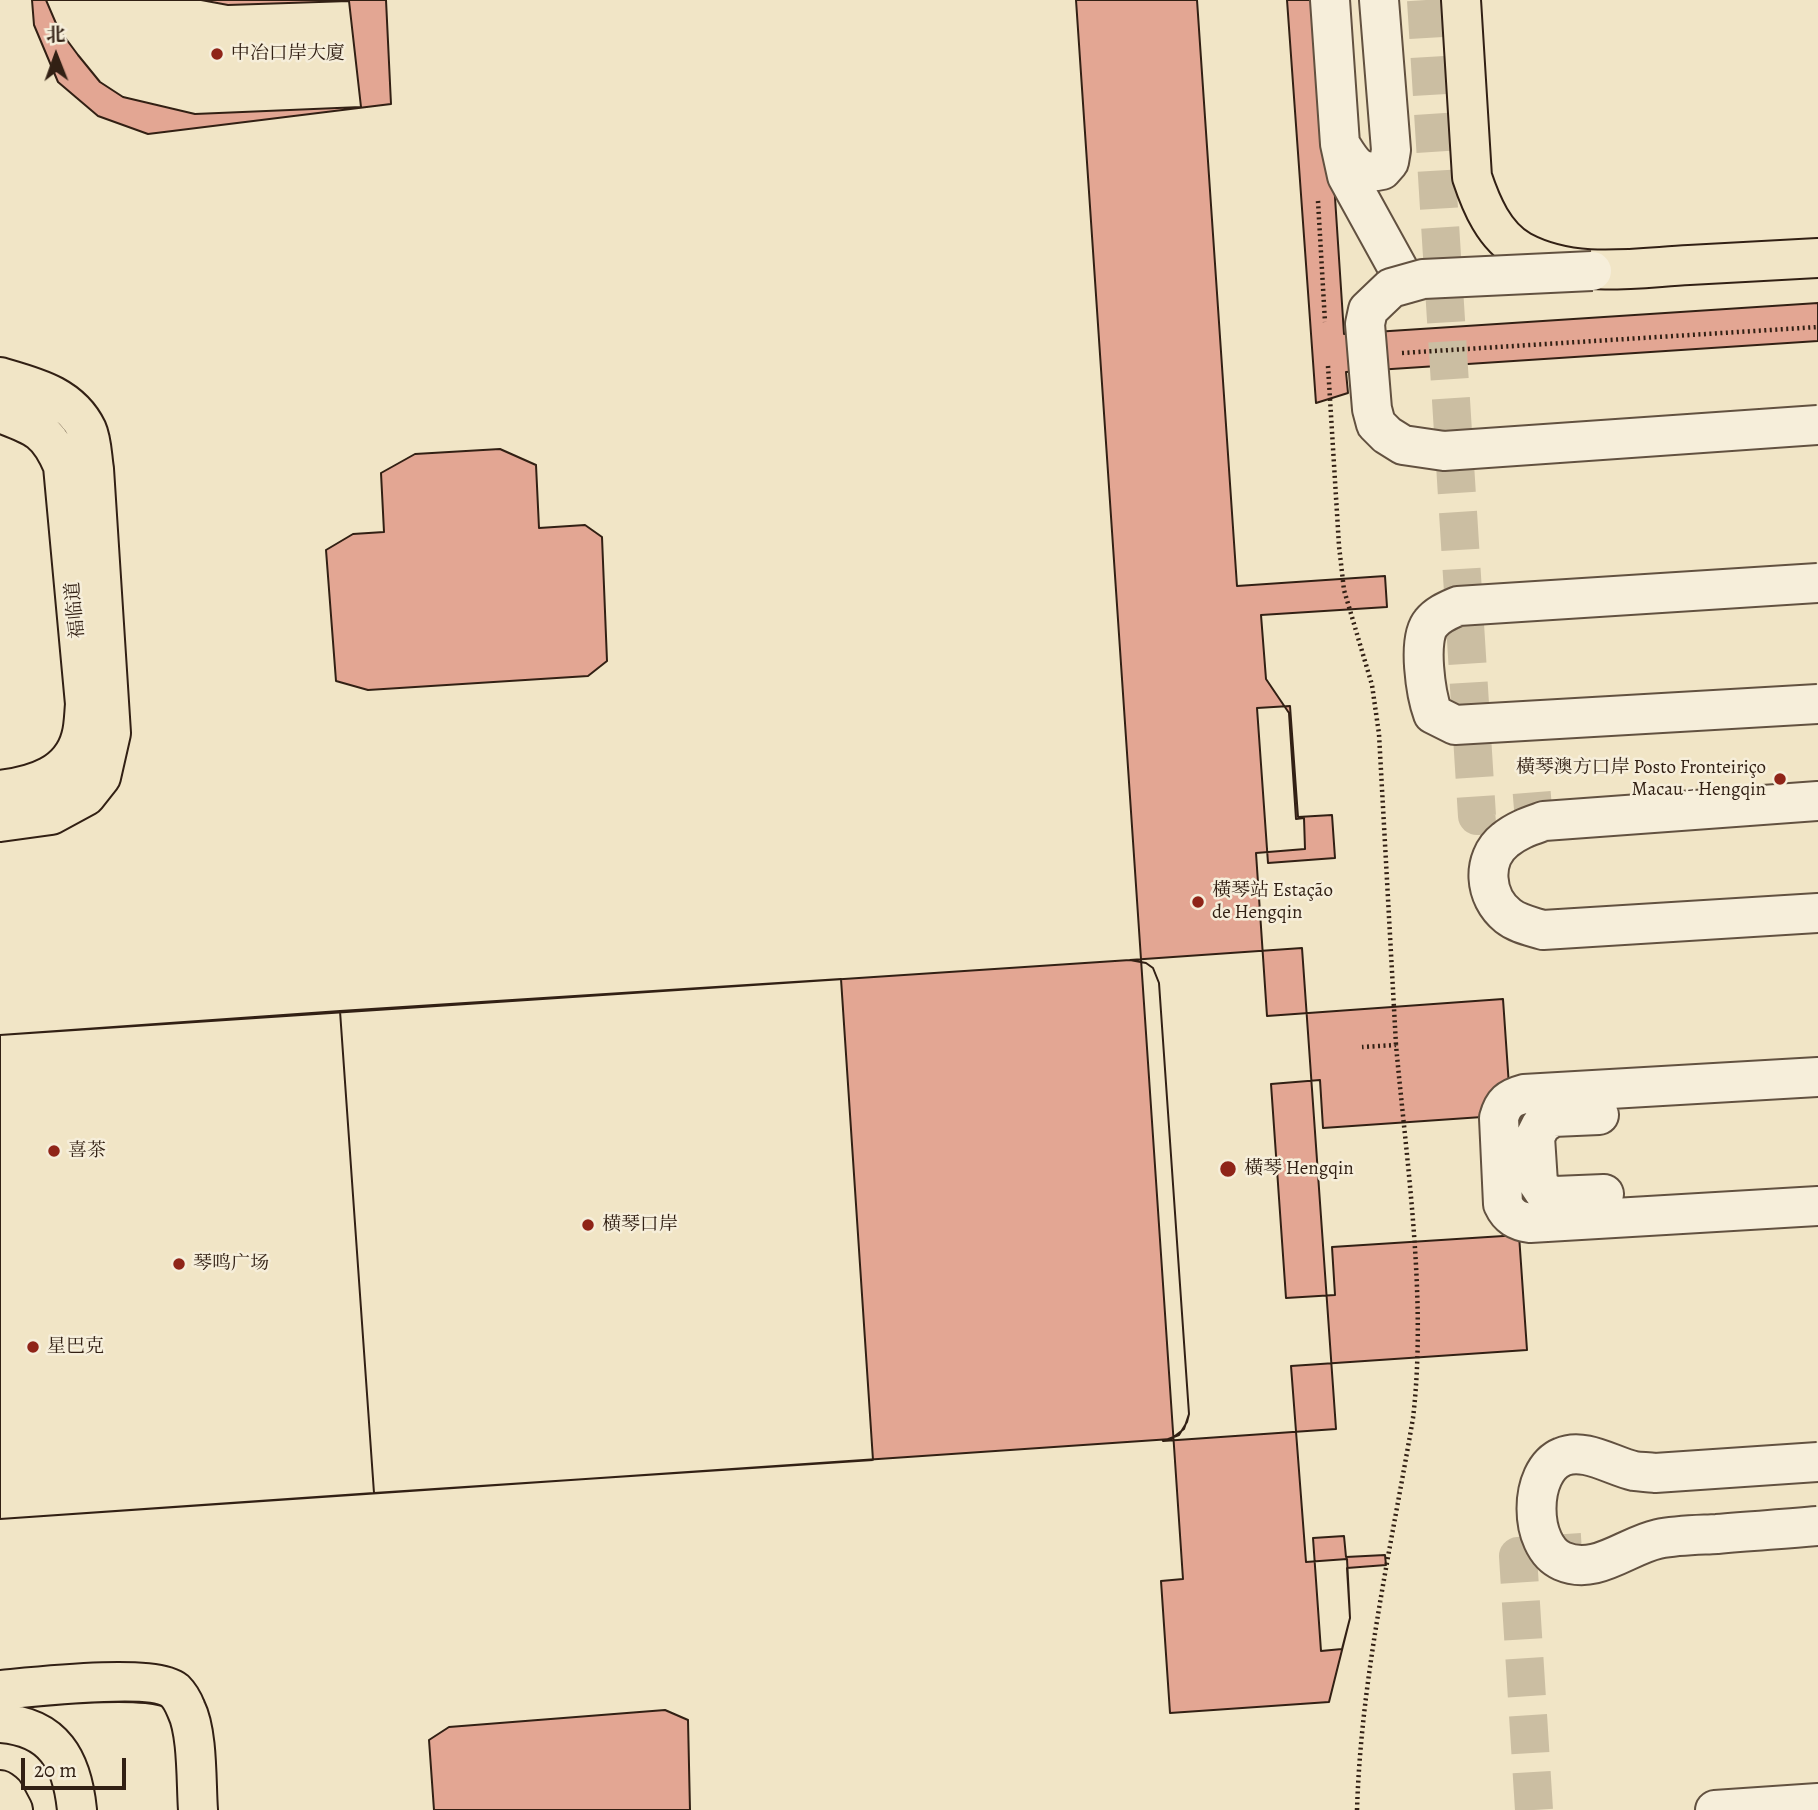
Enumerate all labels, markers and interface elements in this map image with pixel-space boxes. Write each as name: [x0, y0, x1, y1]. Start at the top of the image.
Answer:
north arrow: [21, 21, 91, 91]
text: 北: [46, 22, 65, 48]
place label: 中冶口岸大廈: [231, 43, 345, 65]
marker: 中冶口岸大廈: [209, 46, 225, 62]
street label: 福临道: [62, 581, 90, 639]
place label: 橫琴澳方口岸 Posto Fronteiriço Macau - Hengqin: [1516, 757, 1766, 801]
marker: 橫琴澳方口岸 Posto Fronteiriço Macau - Hengqin: [1772, 771, 1788, 787]
place label: 橫琴站 Estação de Hengqin: [1212, 880, 1333, 924]
marker: 橫琴站 Estação de Hengqin: [1190, 894, 1206, 910]
place label: 喜茶: [68, 1140, 106, 1162]
marker: 喜茶: [46, 1143, 62, 1159]
place label: 橫琴 Hengqin: [1244, 1158, 1354, 1180]
marker: 橫琴 Hengqin: [1218, 1159, 1238, 1179]
place label: 横琴口岸: [602, 1214, 678, 1236]
marker: 横琴口岸: [580, 1217, 596, 1233]
place label: 琴鸣广场: [193, 1253, 269, 1275]
marker: 琴鸣广场: [171, 1256, 187, 1272]
place label: 星巴克: [47, 1336, 104, 1358]
marker: 星巴克: [25, 1339, 41, 1355]
scale bar: [24, 1744, 130, 1788]
text: 20 m: [34, 1756, 77, 1784]

